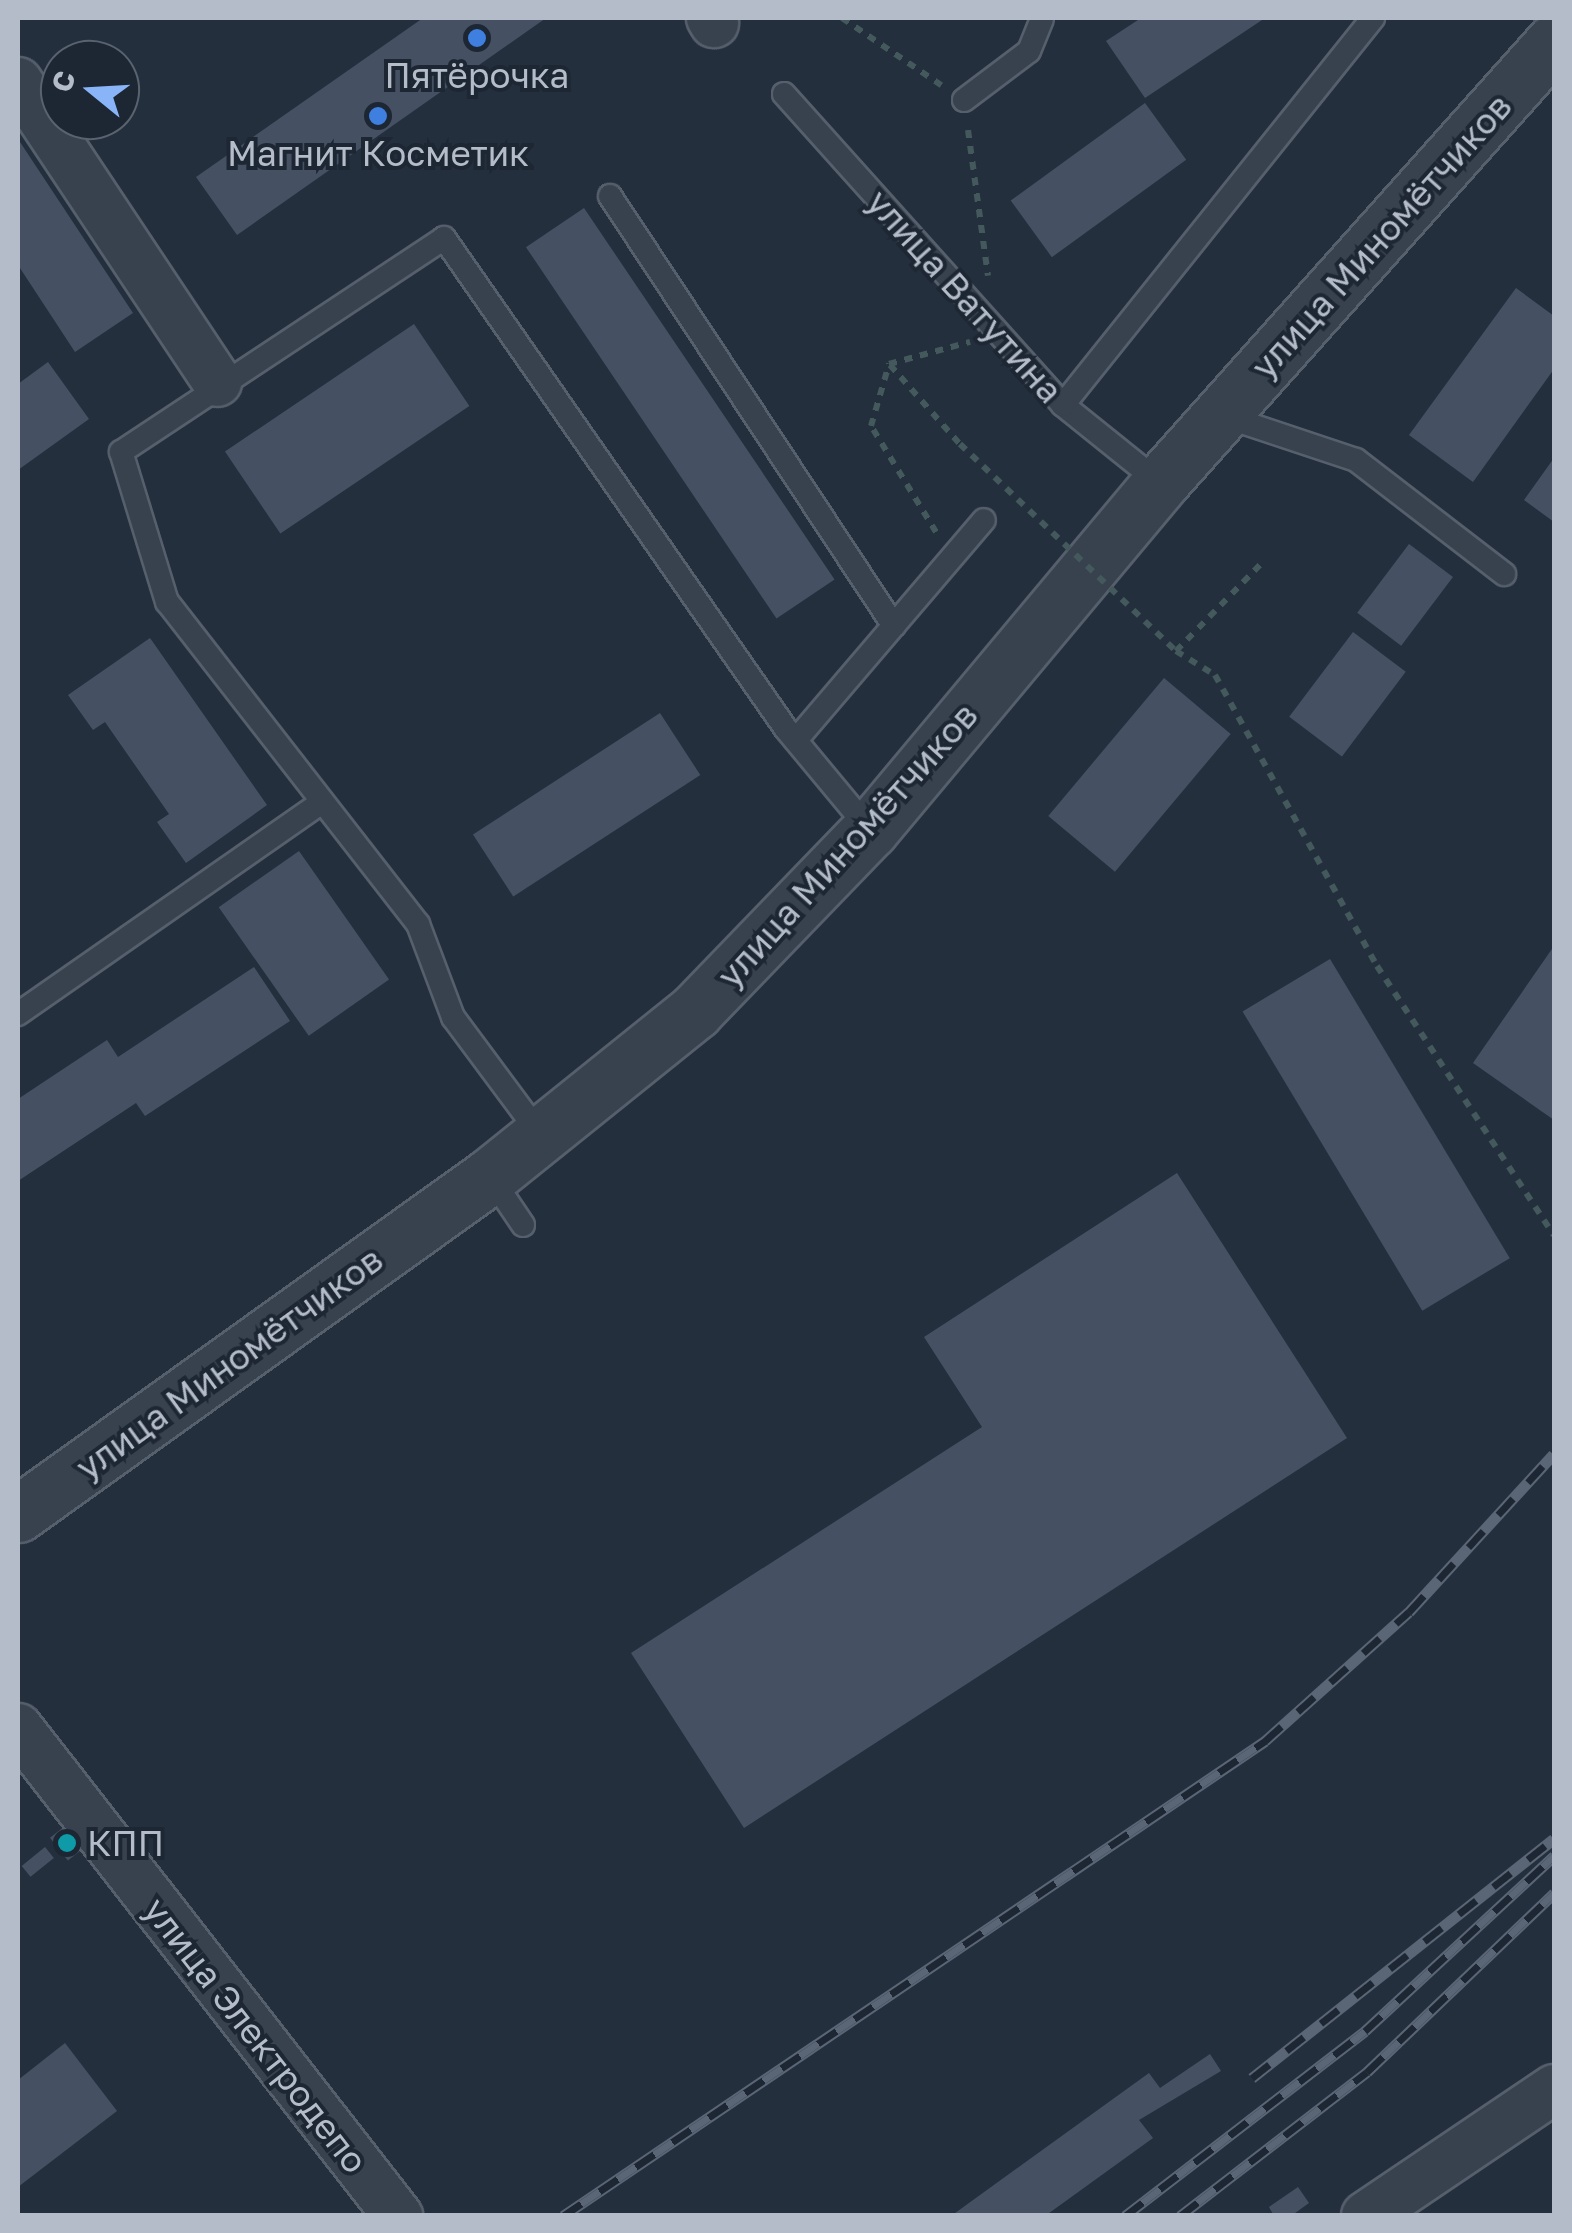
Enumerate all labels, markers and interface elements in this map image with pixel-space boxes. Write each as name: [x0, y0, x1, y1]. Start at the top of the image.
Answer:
marker: Пятёрочка: [466, 27, 488, 49]
north arrow: [40, 40, 140, 140]
place label: Пятёрочка: [385, 54, 569, 96]
text: С: [44, 67, 82, 96]
street label: улица Миномётчиков: [1242, 85, 1520, 387]
marker: Магнит Косметик: [367, 105, 389, 127]
place label: Магнит Косметик: [227, 132, 529, 174]
street label: улица Ватутина: [858, 181, 1072, 411]
street label: улица Миномётчиков: [708, 694, 986, 996]
street label: улица Миномётчиков: [68, 1238, 390, 1488]
place label: КПП: [87, 1822, 164, 1864]
marker: КПП: [56, 1832, 78, 1854]
street label: улица Электродепо: [135, 1889, 377, 2181]

